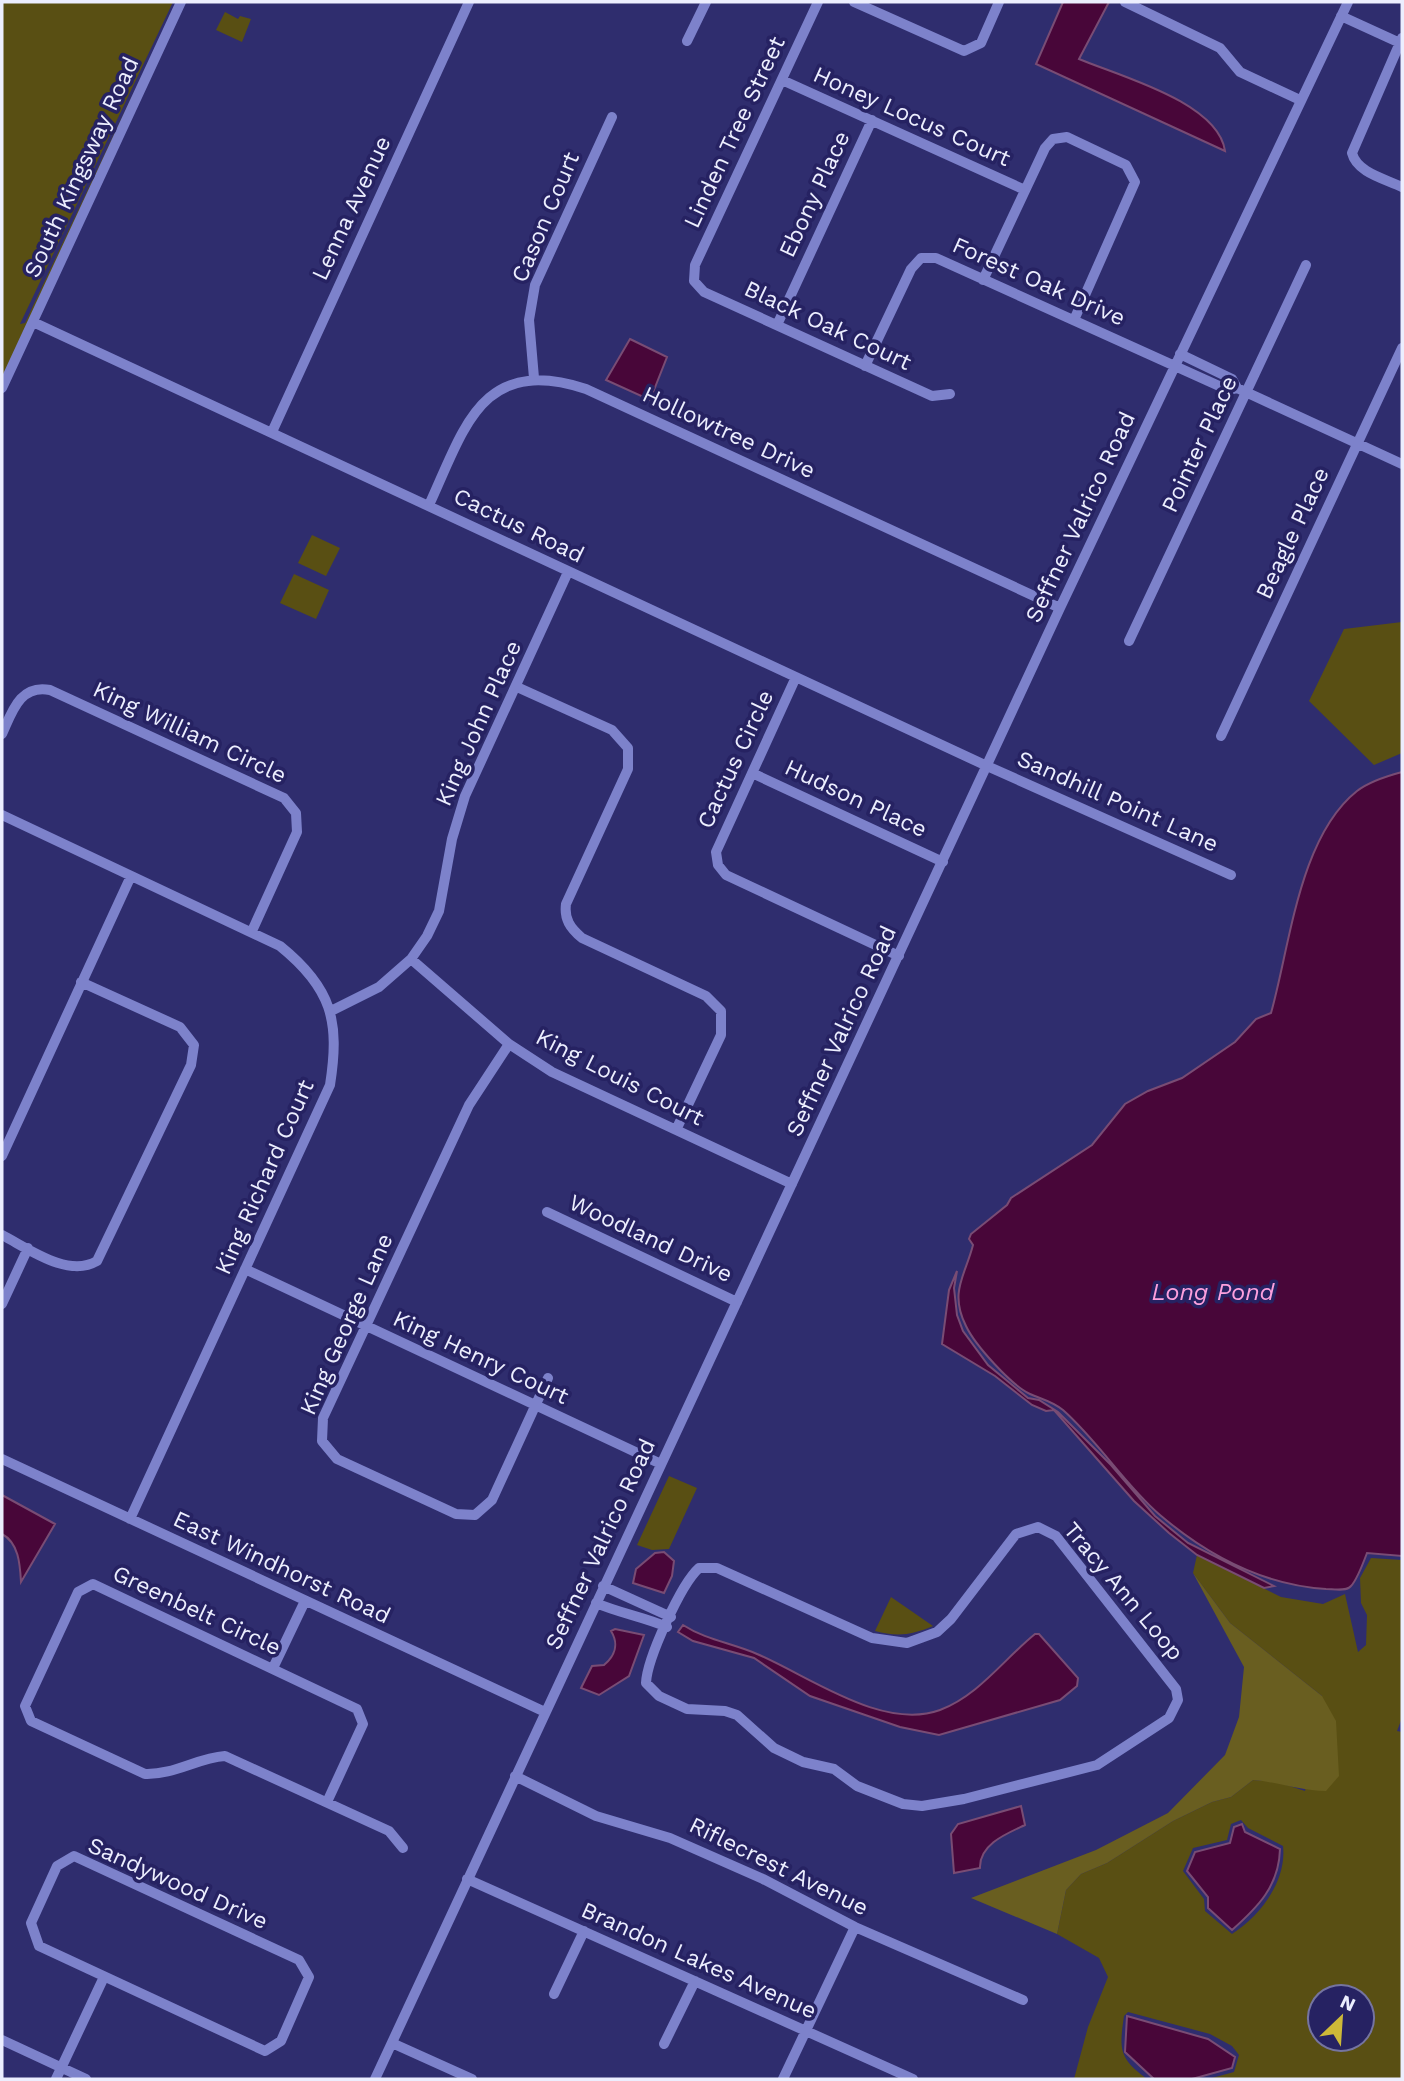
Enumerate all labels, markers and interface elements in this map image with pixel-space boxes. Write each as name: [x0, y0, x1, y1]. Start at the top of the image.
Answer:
street label: Linden Tree Street: [678, 32, 791, 232]
street label: South Kingsway Road: [18, 53, 144, 282]
street label: Honey Locus Court: [809, 61, 1015, 172]
street label: Ebony Place: [773, 127, 855, 262]
street label: Lenna Avenue: [306, 132, 397, 285]
street label: Cason Court: [506, 148, 585, 286]
street label: Forest Oak Drive: [948, 231, 1129, 332]
street label: Black Oak Court: [740, 275, 916, 376]
street label: Pointer Place: [1156, 372, 1243, 517]
street label: Hollowtree Drive: [638, 381, 819, 484]
street label: Seffner Valrico Road: [1020, 408, 1141, 627]
street label: Beagle Place: [1250, 463, 1335, 603]
street label: Cactus Road: [449, 482, 588, 569]
street label: King John Place: [430, 636, 527, 810]
street label: King William Circle: [89, 676, 291, 789]
street label: Cactus Circle: [692, 686, 779, 833]
street label: Sandhill Point Lane: [1013, 745, 1223, 858]
street label: Hudson Place: [780, 754, 931, 843]
street label: Seffner Valrico Road: [781, 922, 902, 1141]
street label: King Louis Court: [531, 1023, 709, 1132]
street label: King Richard Court: [209, 1075, 320, 1279]
street label: Woodland Drive: [565, 1189, 737, 1288]
street label: King George Lane: [294, 1229, 399, 1419]
water label: Long Pond: [1152, 1278, 1276, 1306]
street label: King Henry Court: [389, 1305, 573, 1410]
street label: Seffner Valrico Road: [540, 1435, 661, 1654]
street label: East Windhorst Road: [169, 1505, 395, 1630]
street label: Tracy Ann Loop: [1058, 1517, 1189, 1666]
street label: Greenbelt Circle: [108, 1560, 285, 1661]
street label: Riflecrest Avenue: [685, 1811, 873, 1922]
street label: Sandywood Drive: [84, 1832, 272, 1935]
street label: Brandon Lakes Avenue: [577, 1896, 821, 2025]
north arrow: [1306, 1983, 1376, 2053]
text: N: [1337, 1990, 1359, 2016]

